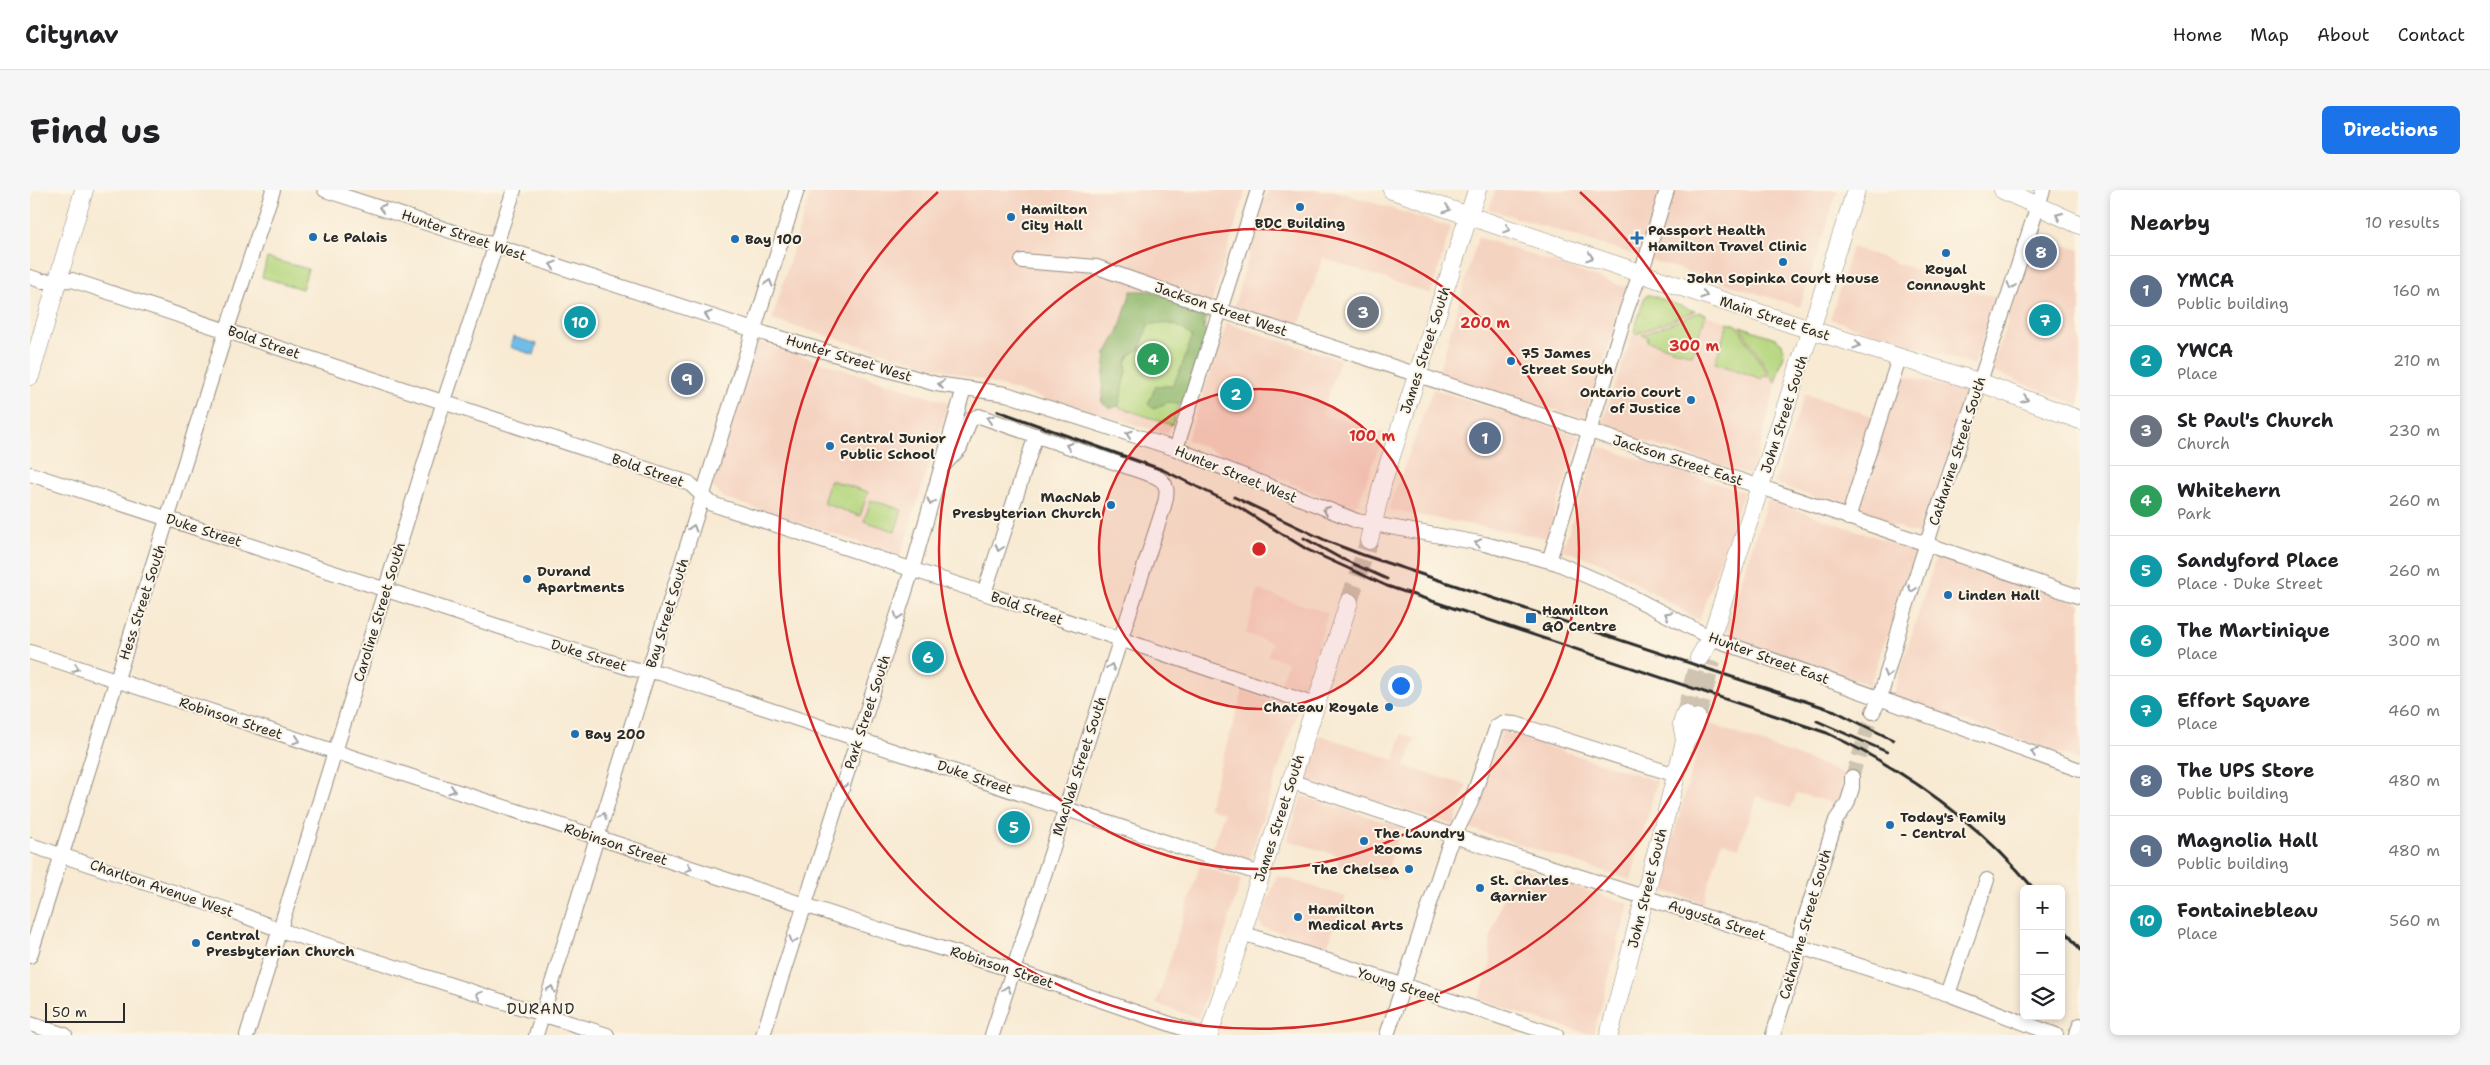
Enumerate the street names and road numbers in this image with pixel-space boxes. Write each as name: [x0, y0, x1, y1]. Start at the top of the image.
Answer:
street label: Hunter Street West: [399, 205, 529, 265]
street label: Jackson Street West: [1152, 278, 1290, 340]
street label: James Street South: [1396, 284, 1454, 416]
street label: Main Street East: [1718, 292, 1832, 344]
street label: Bold Street: [225, 321, 303, 363]
street label: Hunter Street West: [784, 330, 914, 386]
street label: John Street South: [1756, 353, 1812, 475]
street label: Catharine Street South: [1924, 374, 1990, 528]
street label: Jackson Street East: [1611, 430, 1745, 490]
street label: Hunter Street West: [1172, 441, 1300, 507]
street label: Bold Street: [609, 449, 687, 491]
street label: Duke Street: [164, 509, 244, 551]
street label: Caroline Street South: [349, 540, 409, 684]
street label: Hess Street South: [115, 542, 169, 662]
street label: Bay Street South: [642, 556, 692, 670]
street label: Bold Street: [988, 587, 1066, 629]
street label: Hunter Street East: [1706, 628, 1832, 688]
street label: Duke Street: [549, 635, 629, 675]
street label: Park Street South: [840, 652, 894, 772]
street label: Robinson Street: [177, 693, 285, 743]
street label: MacNab Street South: [1048, 694, 1110, 838]
street label: James Street South: [1250, 752, 1308, 884]
street label: Duke Street: [935, 756, 1015, 798]
street label: Robinson Street: [562, 819, 670, 869]
street label: John Street South: [1623, 826, 1671, 950]
street label: Catharine Street South: [1775, 847, 1835, 1001]
street label: Charlton Avenue West: [88, 855, 236, 921]
street label: Augusta Street: [1666, 896, 1768, 944]
street label: Robinson Street: [948, 942, 1056, 992]
street label: Young Street: [1355, 963, 1443, 1007]

